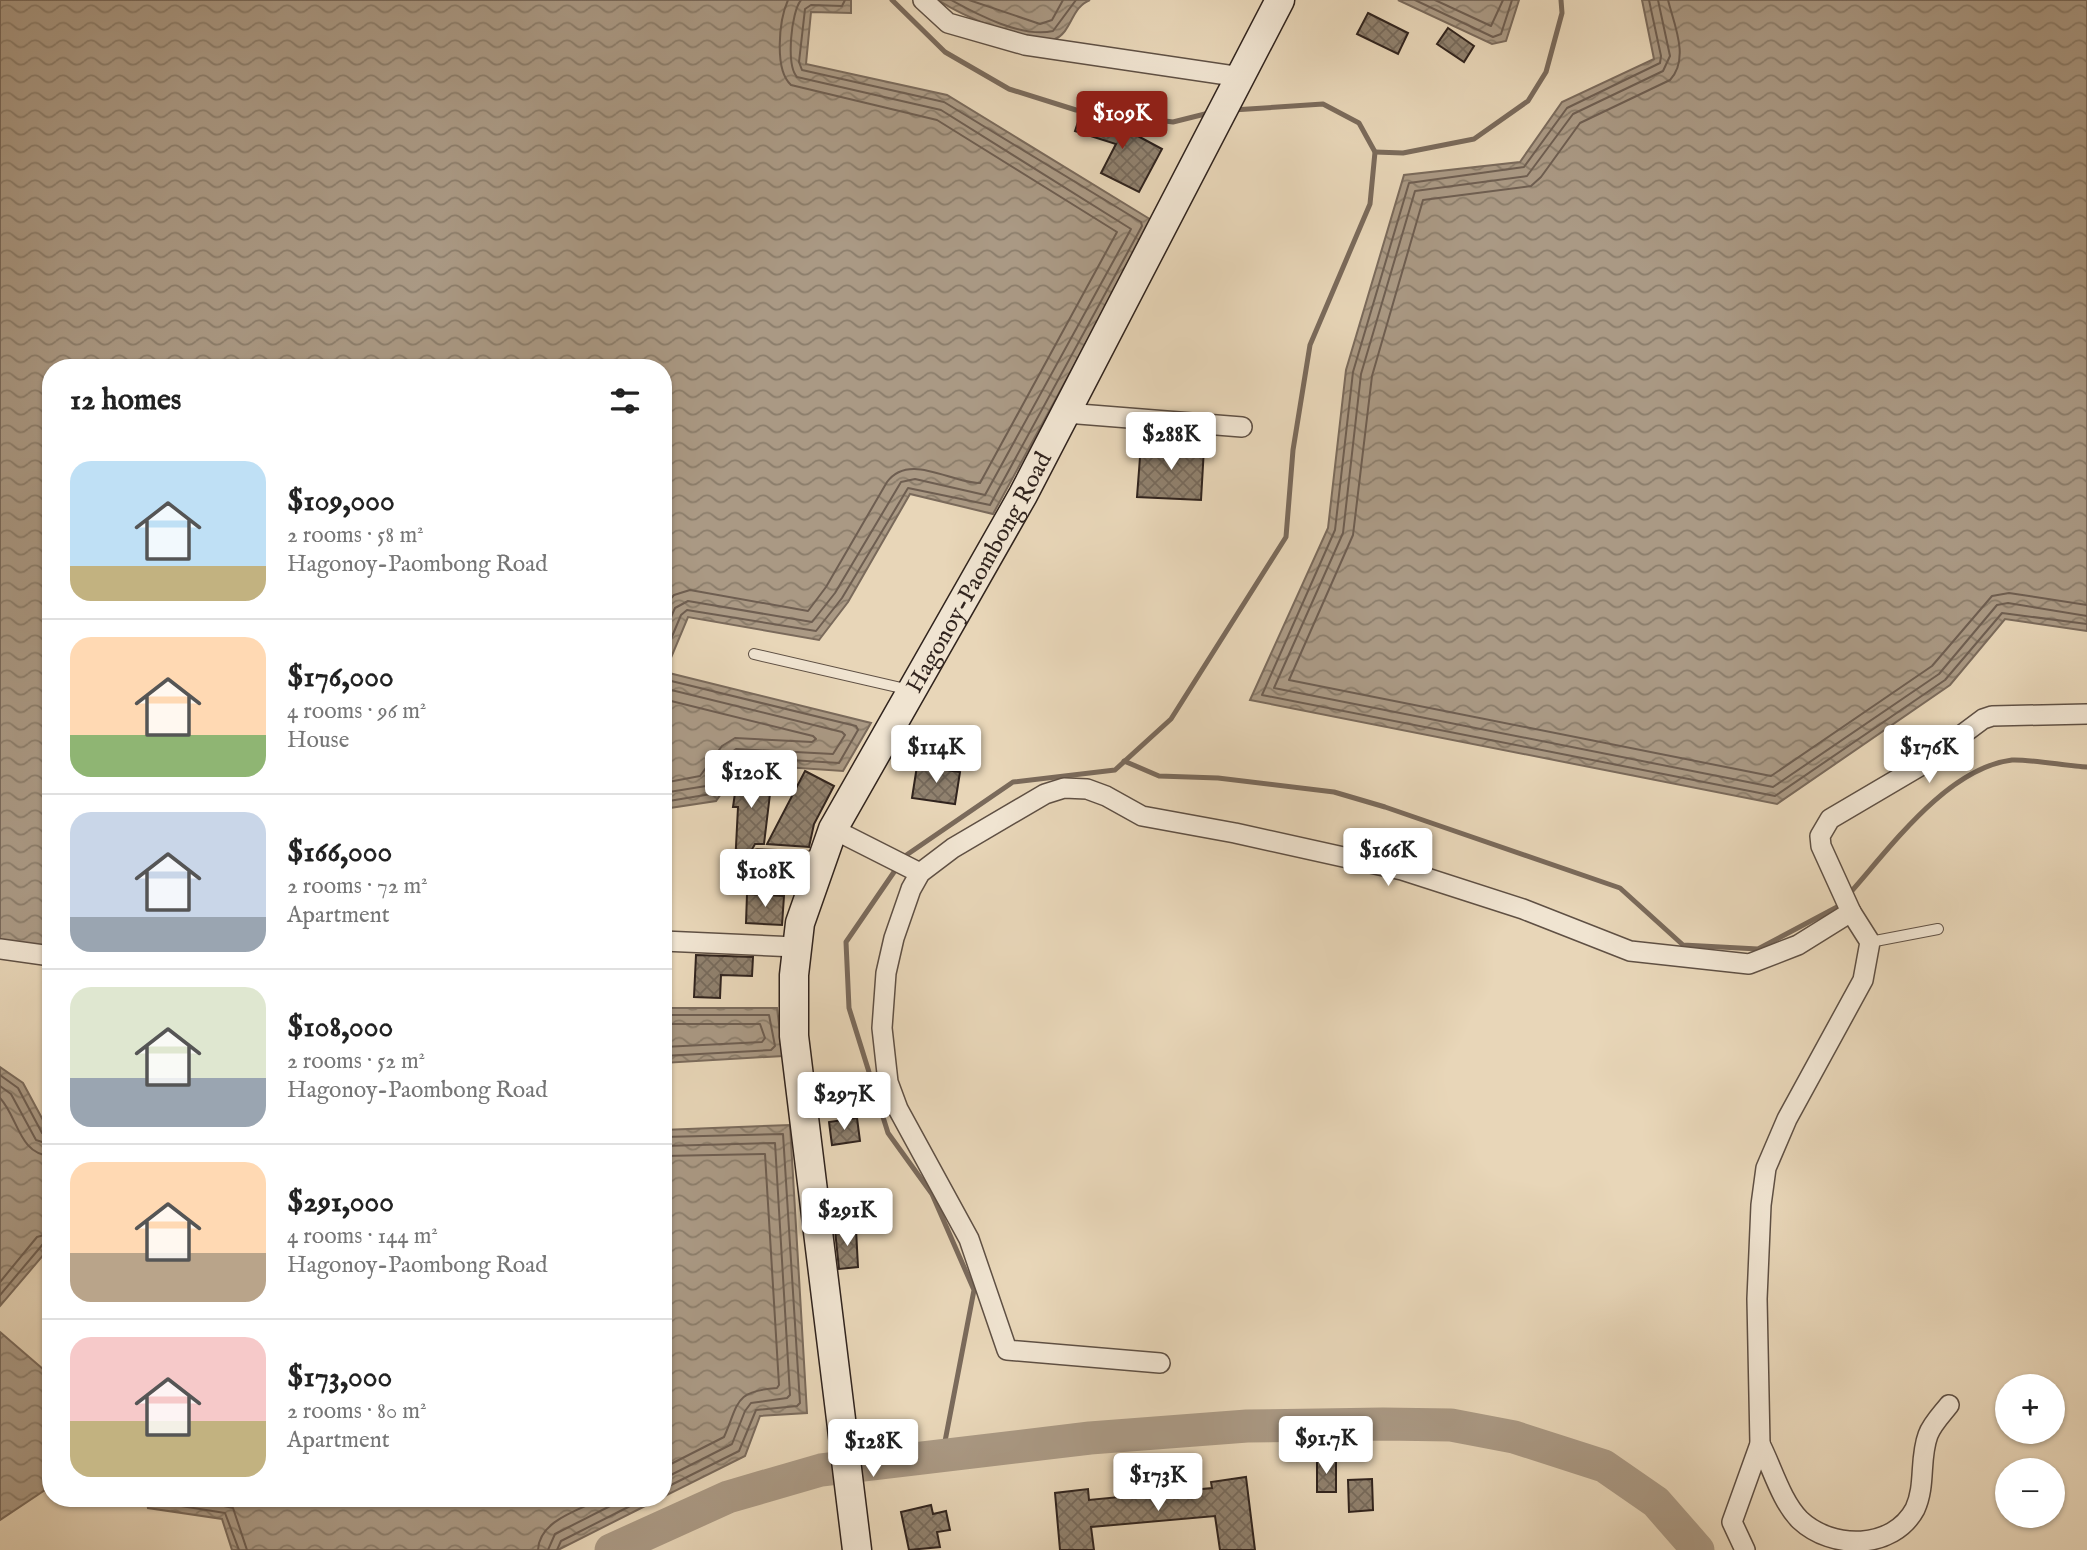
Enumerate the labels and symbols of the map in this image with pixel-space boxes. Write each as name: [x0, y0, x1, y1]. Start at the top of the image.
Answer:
pin: $109K: [1073, 92, 1171, 151]
pin: $288K: [1122, 412, 1220, 472]
street label: Hagonoy-Paombong Road: [900, 447, 1060, 699]
pin: $114K: [887, 726, 985, 785]
pin: $176K: [1880, 726, 1978, 785]
pin: $120K: [702, 750, 800, 810]
pin: $166K: [1339, 828, 1437, 888]
pin: $108K: [716, 850, 814, 909]
pin: $297K: [795, 1072, 893, 1132]
pin: $291K: [798, 1188, 896, 1248]
pin: $91.7K: [1269, 1416, 1383, 1476]
pin: $128K: [824, 1420, 922, 1479]
pin: $173K: [1109, 1454, 1207, 1513]

